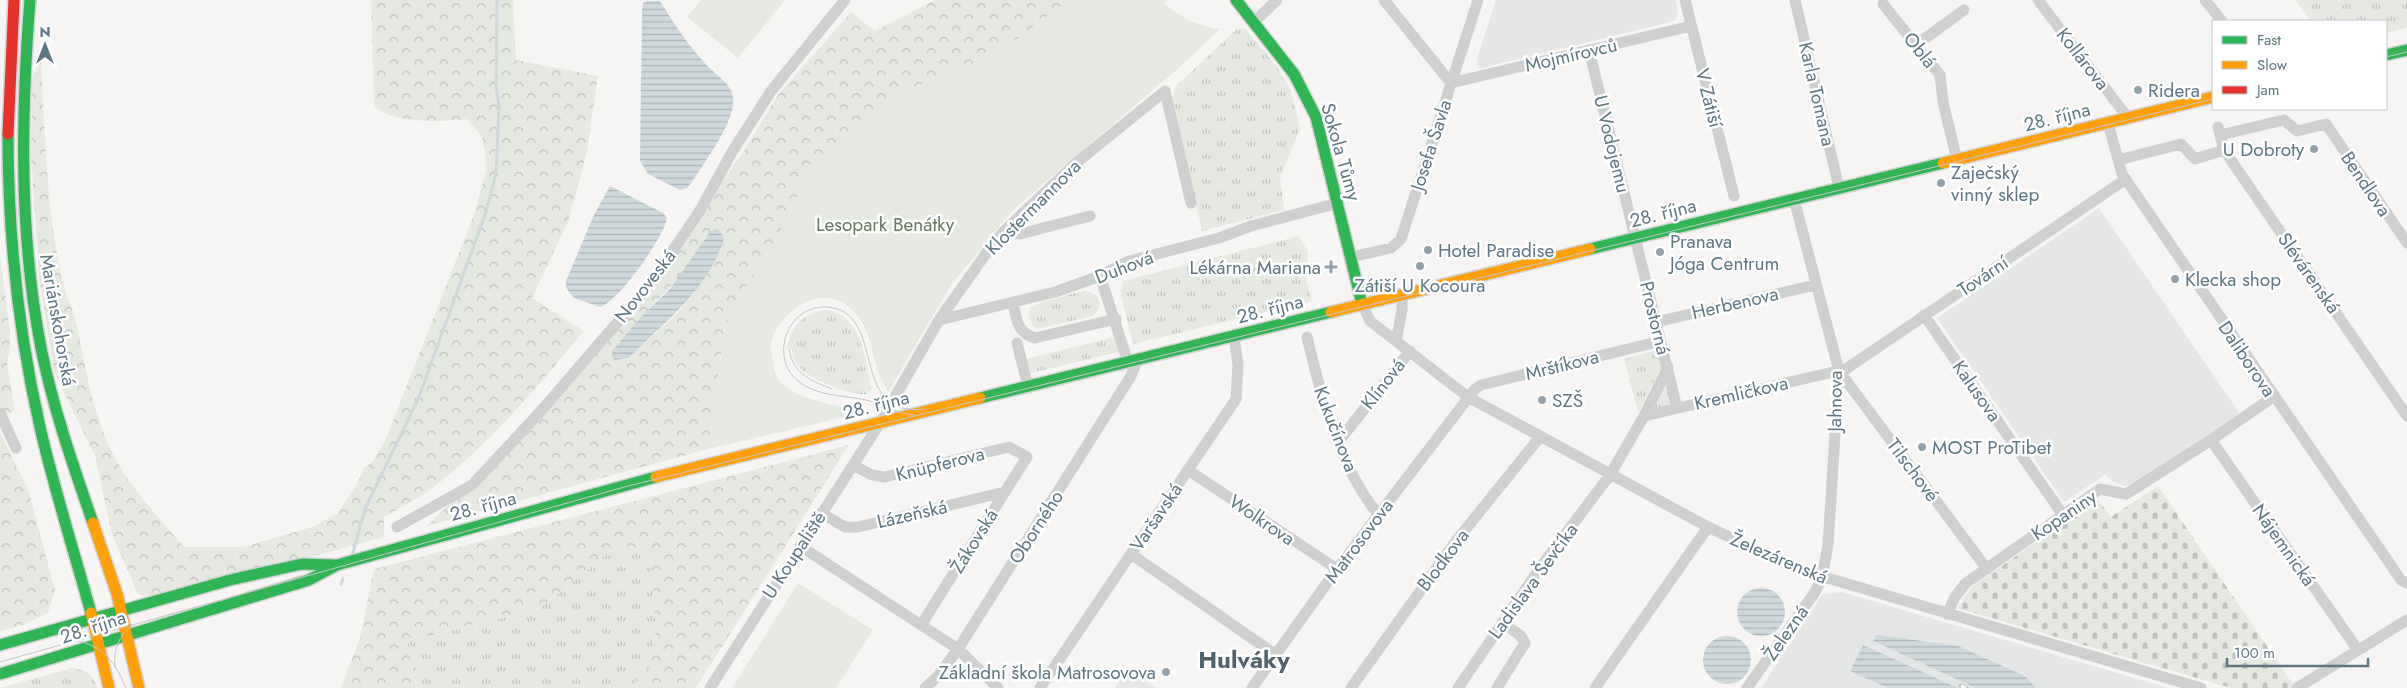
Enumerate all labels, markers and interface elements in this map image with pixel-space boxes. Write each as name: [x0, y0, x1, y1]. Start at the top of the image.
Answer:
north arrow: [20, 20, 70, 70]
legend: [2212, 20, 2387, 110]
text: N: [39, 22, 51, 42]
street label: Kollárova: [2050, 22, 2116, 96]
street label: Oblá: [1897, 26, 1943, 74]
text: Fast: [2257, 29, 2281, 51]
street label: Mojmírovců: [1522, 31, 1620, 79]
street label: Karla Tomana: [1792, 39, 1842, 149]
text: Slow: [2257, 54, 2288, 76]
street label: V Zátiší: [1689, 66, 1730, 131]
place label: Ridera: [2148, 77, 2200, 104]
text: Jam: [2255, 79, 2280, 101]
marker: Ridera: [2132, 84, 2144, 96]
street label: U Vodojemu: [1587, 92, 1637, 196]
street label: Josefa Šavla: [1403, 96, 1458, 197]
street label: 28. října: [2021, 96, 2093, 138]
street label: Sokola Tůmy: [1314, 100, 1368, 205]
place label: U Dobroty: [2223, 136, 2305, 163]
marker: U Dobroty: [2308, 143, 2320, 155]
street label: Bendlova: [2334, 146, 2398, 222]
street label: Klostermannova: [979, 153, 1087, 261]
place label: Zaječský vinný sklep: [1951, 159, 2039, 208]
marker: Zaječský vinný sklep: [1935, 177, 1947, 189]
street label: 28. října: [1627, 192, 1699, 234]
park label: Lesopark Benátky: [816, 211, 955, 238]
street label: Slévárenská: [2271, 227, 2347, 319]
place label: Pranava Jóga Centrum: [1667, 228, 1779, 277]
place label: Hotel Paradise: [1438, 237, 1554, 264]
street label: Novoveská: [608, 244, 682, 328]
street label: Duhová: [1091, 244, 1157, 290]
marker: Hotel Paradise: [1422, 244, 1434, 256]
marker: Pranava Jóga Centrum: [1654, 246, 1666, 258]
street label: Tovární: [1952, 249, 2015, 303]
street label: Mariánskohorská: [33, 252, 83, 388]
place label: Lékárna Mariana: [1190, 254, 1321, 281]
marker: Zátiší U Kocoura: [1414, 260, 1426, 272]
marker: Lékárna Mariana: [1325, 261, 1337, 273]
place label: Klecka shop: [2185, 266, 2281, 293]
place label: Zátiší U Kocoura: [1355, 272, 1485, 299]
marker: Klecka shop: [2169, 273, 2181, 285]
street label: Prostorná: [1633, 278, 1677, 358]
street label: Herbenova: [1689, 280, 1781, 326]
street label: 28. října: [1234, 288, 1306, 330]
street label: Daliborova: [2212, 316, 2282, 402]
street label: Mrštíkova: [1522, 343, 1602, 387]
street label: Klínová: [1355, 353, 1411, 415]
street label: Kalusova: [1946, 355, 2008, 427]
street label: Kremličkova: [1691, 369, 1791, 417]
street label: Jahnova: [1821, 370, 1849, 435]
street label: Kukučínova: [1307, 382, 1365, 476]
street label: 28. října: [840, 384, 912, 426]
place label: SZŠ: [1552, 387, 1583, 414]
marker: SZŠ: [1536, 394, 1548, 406]
street label: Tilschové: [1880, 433, 1946, 507]
place label: MOST ProTibet: [1932, 434, 2051, 461]
street label: Knüpferova: [893, 440, 987, 488]
marker: MOST ProTibet: [1916, 441, 1928, 453]
street label: Varšavská: [1123, 478, 1189, 556]
street label: Kopaniny: [2026, 483, 2103, 547]
street label: 28. října: [447, 484, 519, 528]
street label: Oborného: [1002, 485, 1070, 569]
street label: Wolkrova: [1224, 488, 1300, 552]
street label: Lázeňská: [874, 493, 950, 535]
street label: Matrosovova: [1318, 493, 1400, 589]
street label: Nájemnická: [2246, 498, 2322, 592]
street label: Žákovská: [944, 504, 1004, 578]
street label: U Koupaliště: [756, 506, 833, 604]
street label: Ladislava Ševčíka: [1482, 518, 1584, 644]
street label: Blodkova: [1411, 523, 1475, 597]
street label: Železárenská: [1726, 525, 1832, 591]
street label: Železná: [1757, 600, 1815, 666]
street label: 28. října: [57, 604, 129, 650]
scale bar: [2227, 636, 2368, 668]
district label: Hulváky: [1198, 642, 1290, 677]
text: 100 m: [2234, 642, 2275, 664]
place label: Základní škola Matrosovova: [939, 659, 1156, 686]
marker: Základní škola Matrosovova: [1160, 666, 1172, 678]

